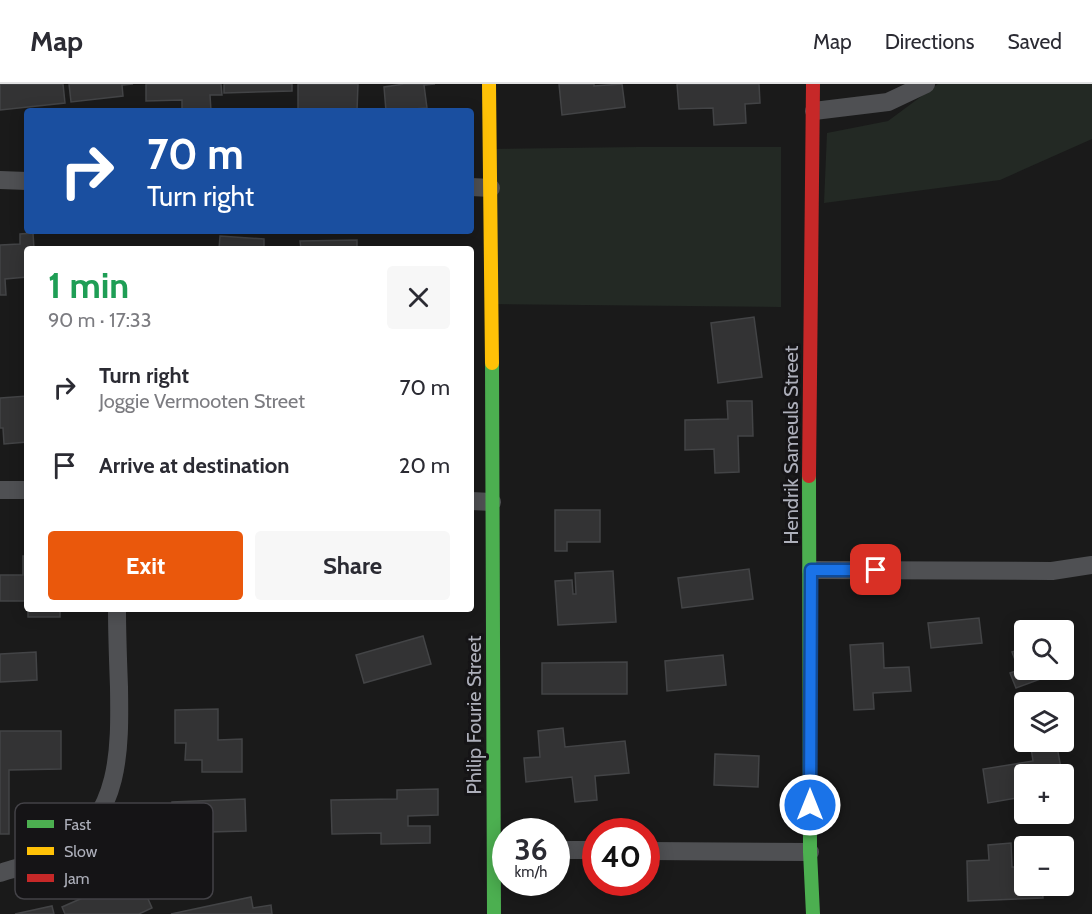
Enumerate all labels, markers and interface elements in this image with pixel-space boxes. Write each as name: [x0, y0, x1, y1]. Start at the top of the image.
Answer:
text: Map: [30, 24, 83, 58]
text: Map: [813, 29, 852, 54]
text: Directions: [885, 29, 974, 54]
text: Saved: [1007, 29, 1062, 54]
text: 70 m: [147, 128, 244, 180]
icon: right: [48, 132, 126, 210]
text: Turn right: [147, 180, 254, 213]
text: 1 min: [48, 263, 129, 307]
button: close: [387, 266, 450, 329]
text: 90 m · 17:33: [48, 308, 152, 332]
street label: Hendrik Sameuls Street: [779, 345, 803, 544]
text: Turn right: [99, 362, 189, 389]
icon: right: [48, 371, 81, 404]
text: 70 m: [400, 374, 450, 401]
text: Joggie Vermooten Street: [99, 389, 305, 413]
icon: arrive: [48, 449, 81, 482]
text: Arrive at destination: [99, 452, 289, 479]
text: 20 m: [399, 452, 450, 479]
button: Exit: [48, 531, 243, 600]
button: Share: [255, 531, 450, 600]
pin: [850, 544, 901, 595]
icon: arrive: [859, 553, 892, 586]
map controls: [1014, 620, 1074, 896]
button: search: [1014, 620, 1074, 680]
street label: Philip Fourie Street: [462, 635, 486, 794]
button: layers: [1014, 692, 1074, 752]
button: +: [1014, 764, 1074, 824]
position arrow: [778, 773, 842, 837]
legend: [15, 803, 213, 899]
text: Fast: [64, 815, 92, 834]
speed limit sign: 40: [582, 818, 660, 896]
text: 36: [514, 831, 548, 868]
button: −: [1014, 836, 1074, 896]
text: Slow: [64, 842, 98, 861]
text: km/h: [515, 863, 547, 881]
text: Jam: [63, 869, 90, 888]

